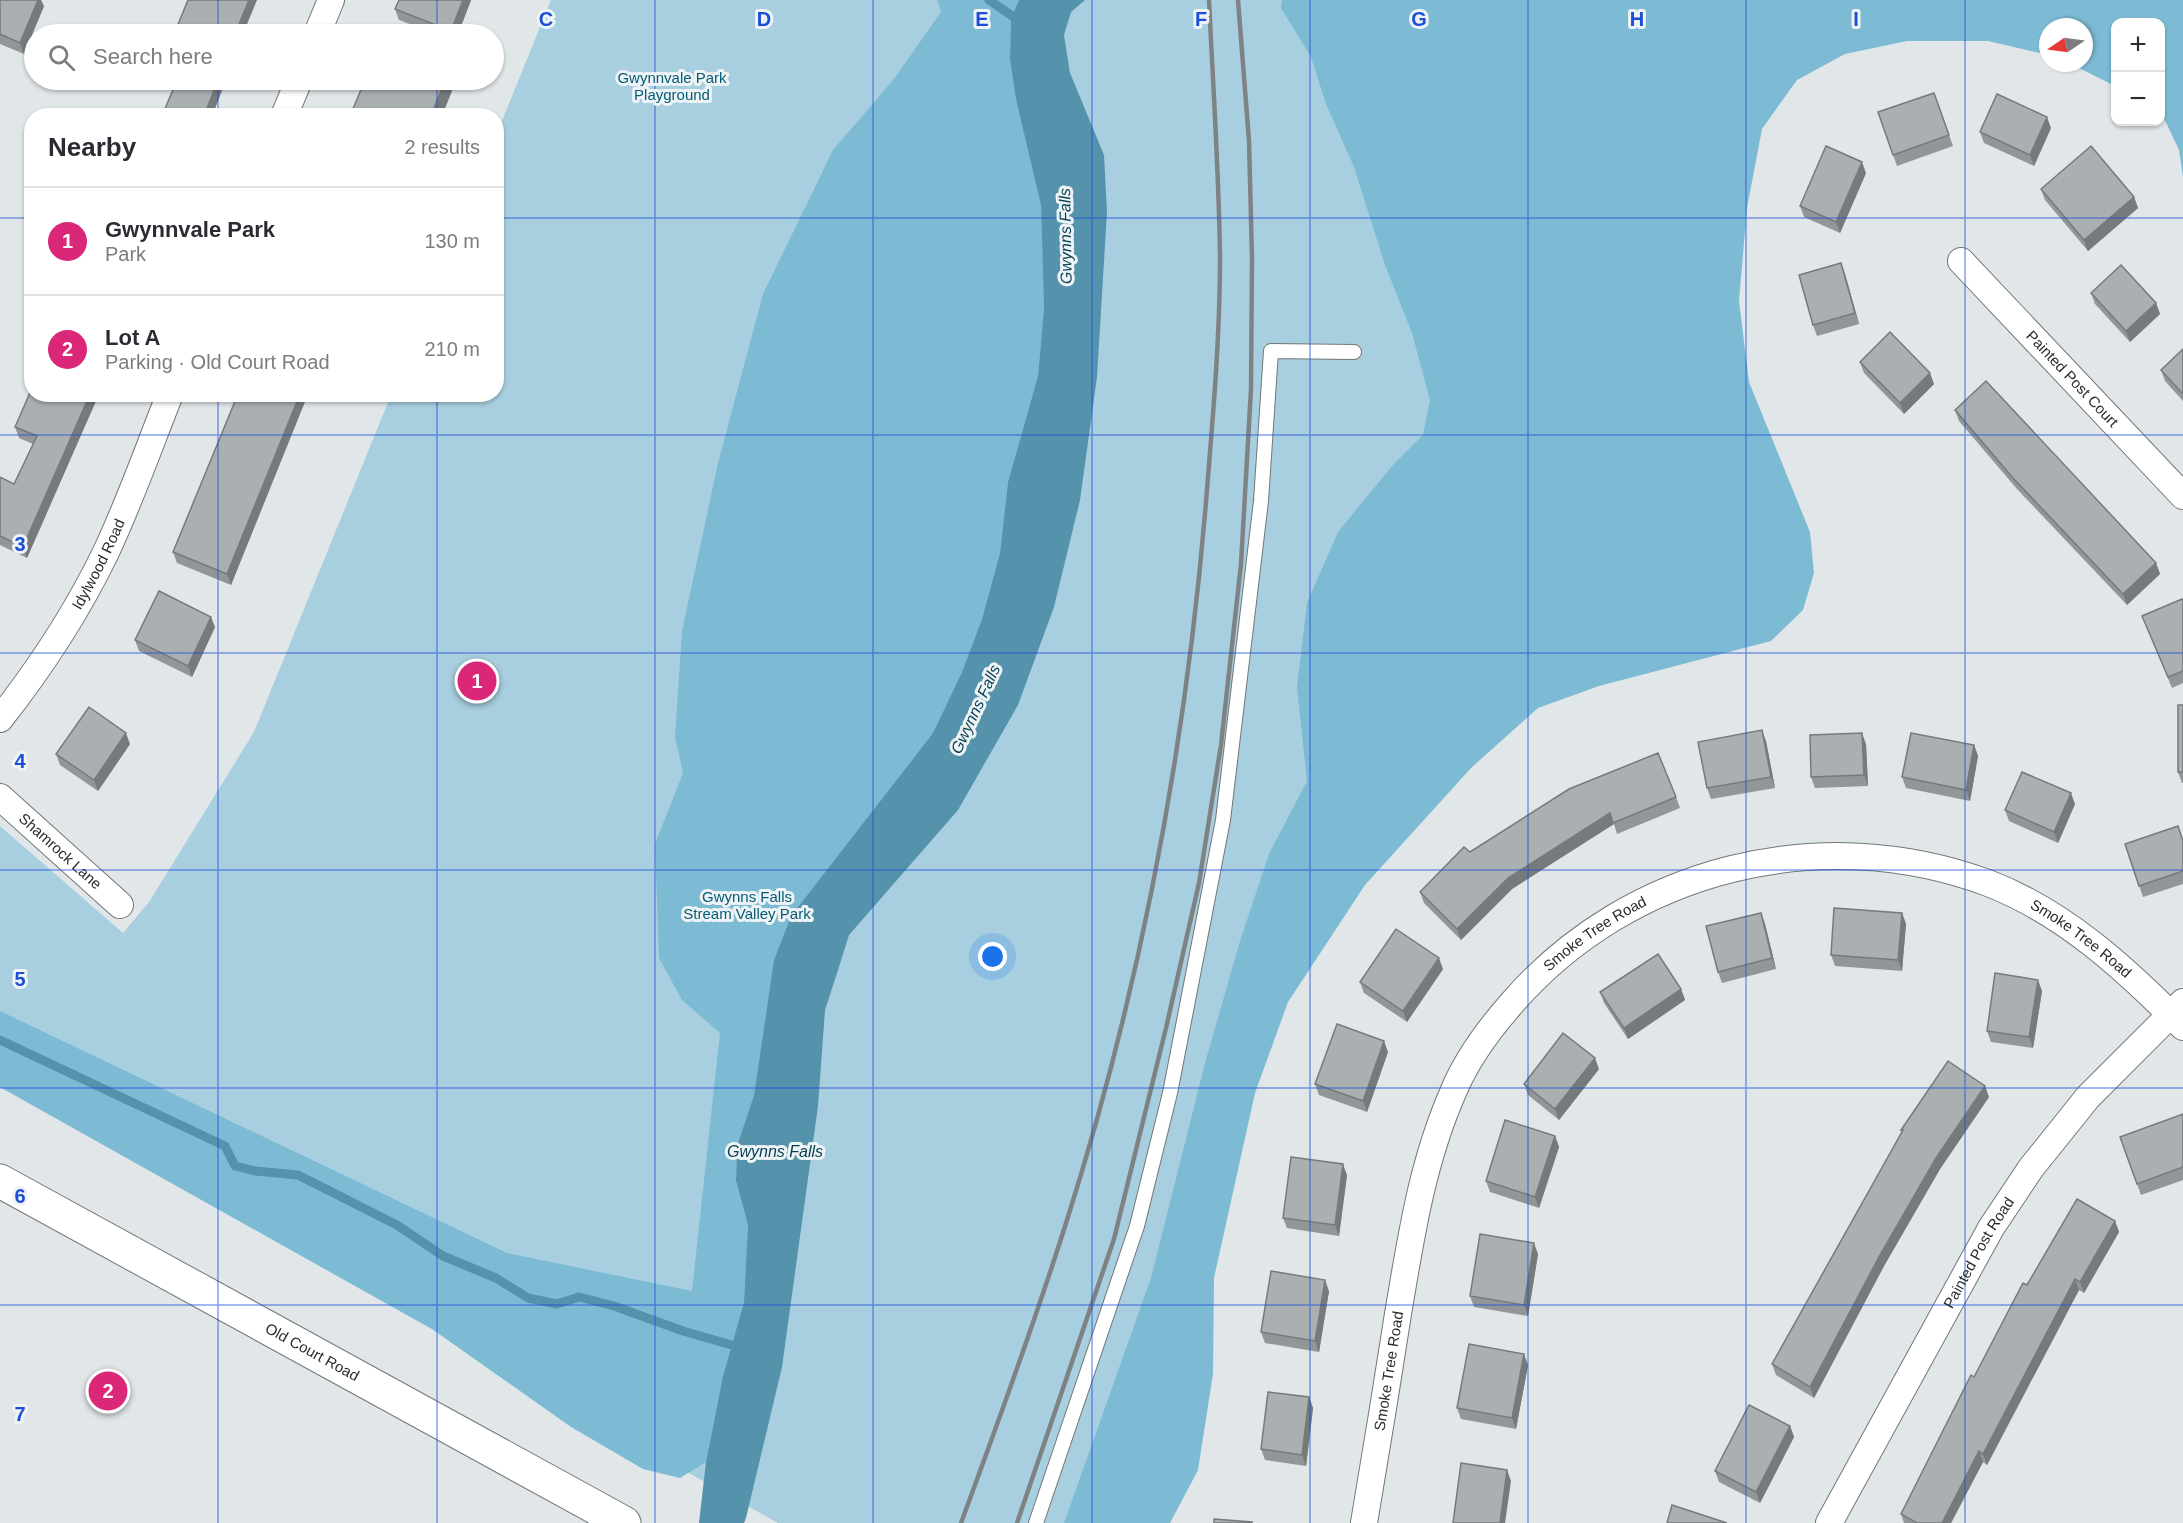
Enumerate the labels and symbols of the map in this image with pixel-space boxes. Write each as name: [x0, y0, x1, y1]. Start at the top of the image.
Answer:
text: C: [539, 8, 553, 30]
text: D: [757, 8, 771, 30]
text: E: [975, 8, 989, 30]
text: F: [1195, 8, 1207, 30]
text: G: [1411, 8, 1427, 30]
text: H: [1630, 8, 1644, 30]
text: I: [1853, 8, 1859, 30]
north arrow: [2039, 18, 2093, 72]
park label: Gwynnvale Park Playground: [617, 69, 727, 103]
water label: Gwynns Falls: [1056, 188, 1075, 284]
street label: Painted Post Court: [2023, 327, 2123, 431]
street label: Idylwood Road: [68, 516, 128, 612]
text: 3: [14, 533, 26, 555]
pin: 1: [458, 658, 496, 704]
water label: Gwynns Falls: [947, 662, 1003, 756]
text: 4: [14, 750, 26, 772]
street label: Shamrock Lane: [16, 809, 105, 892]
park label: Gwynns Falls Stream Valley Park: [683, 888, 811, 922]
street label: Smoke Tree Road: [1540, 892, 1649, 974]
street label: Smoke Tree Road: [2028, 896, 2135, 981]
your location: [978, 942, 1007, 971]
text: 5: [14, 968, 26, 990]
water label: Gwynns Falls: [727, 1143, 823, 1160]
text: 6: [14, 1185, 26, 1207]
street label: Painted Post Road: [1940, 1194, 2017, 1311]
street label: Smoke Tree Road: [1371, 1310, 1406, 1432]
street label: Old Court Road: [263, 1319, 362, 1384]
pin: 2: [88, 1368, 128, 1414]
text: 7: [14, 1403, 26, 1425]

